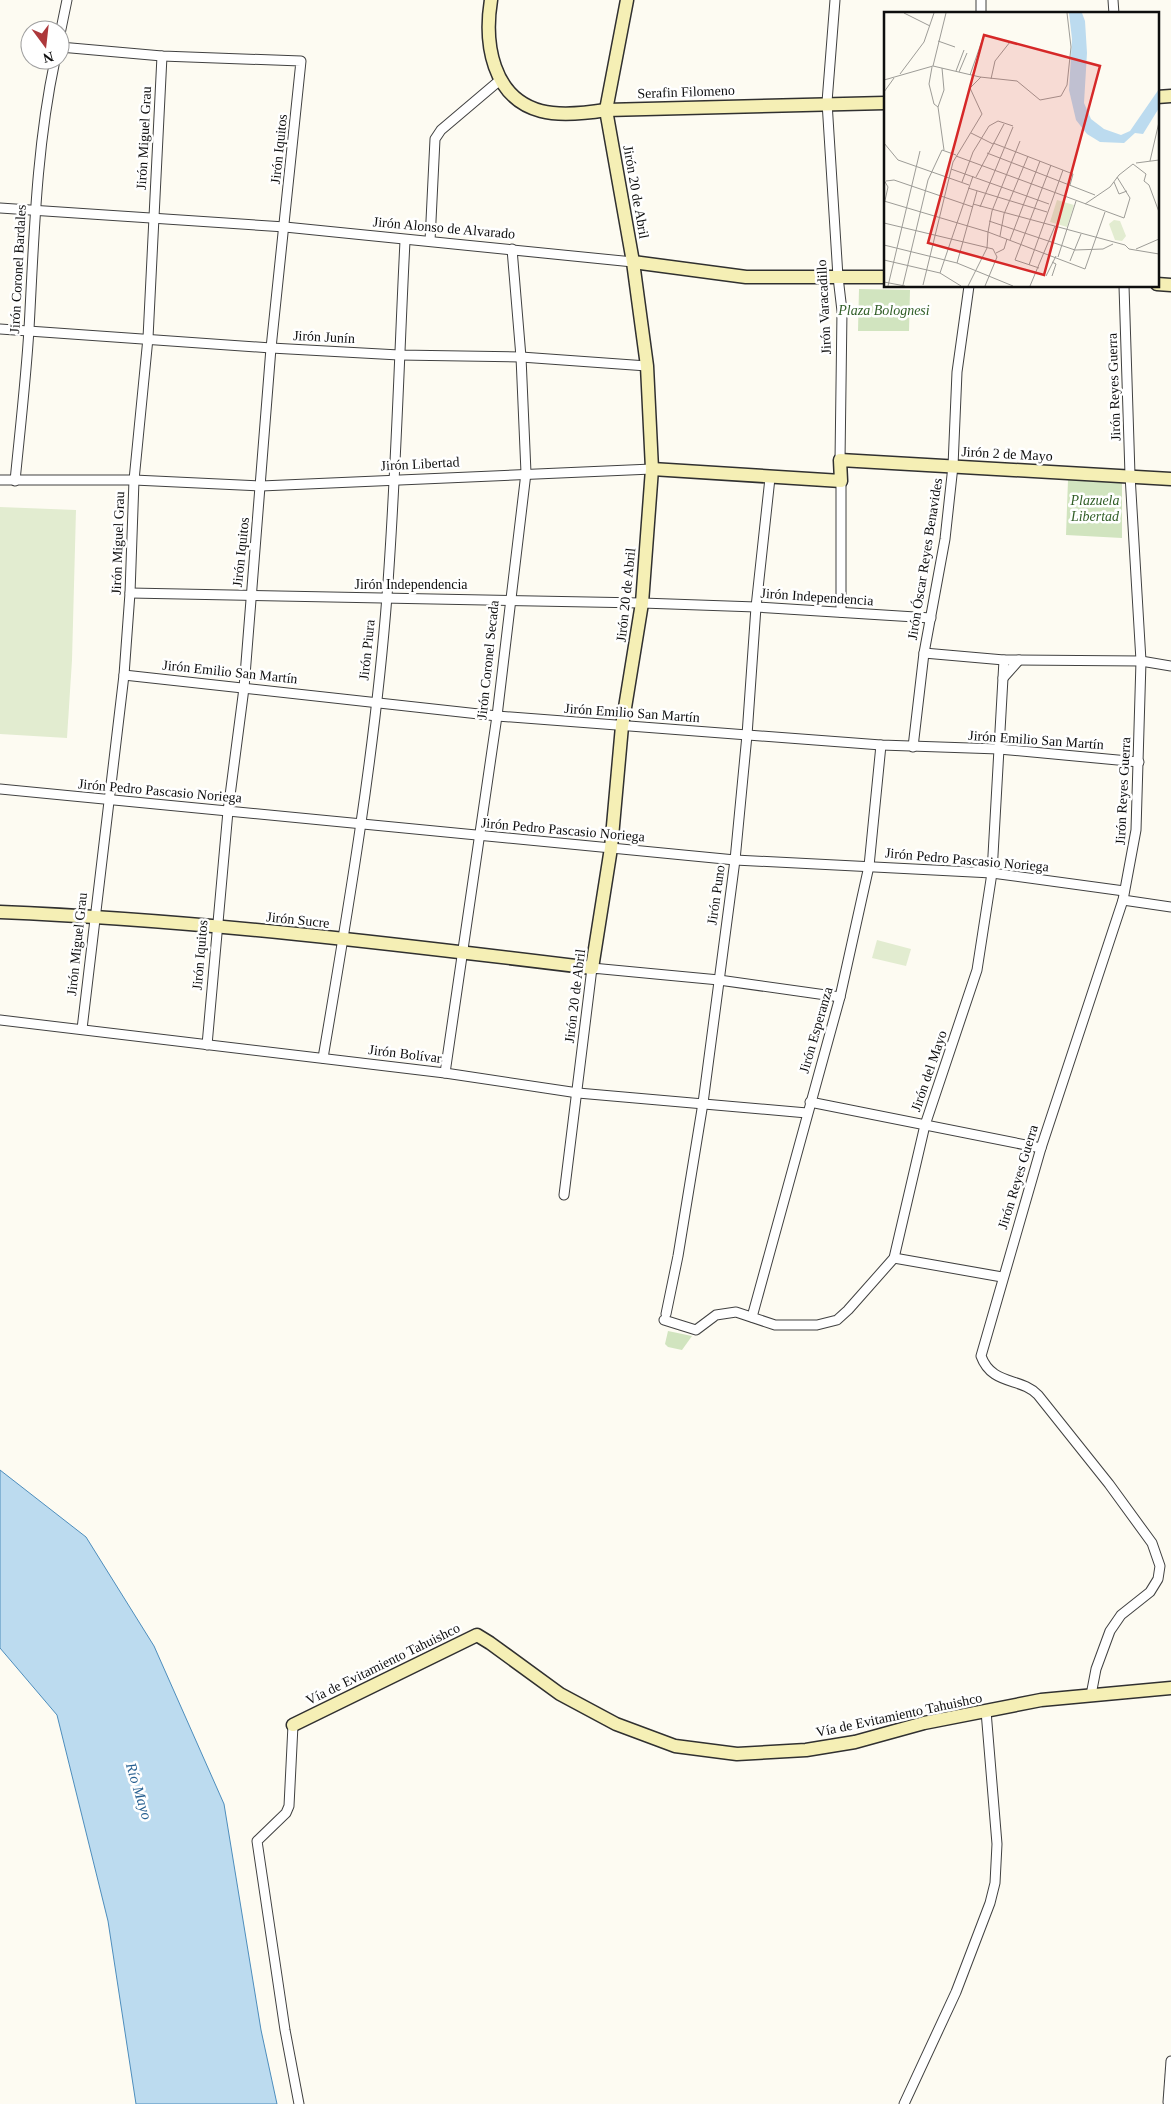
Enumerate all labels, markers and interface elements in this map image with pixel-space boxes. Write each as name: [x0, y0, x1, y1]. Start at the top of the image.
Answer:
inset map: [884, 12, 1158, 288]
north arrow: [20, 20, 70, 70]
text: N: [41, 49, 55, 66]
street label: Serafin Filomeno: [637, 83, 735, 101]
street label: Jirón Miguel Grau: [134, 86, 154, 190]
street label: Jirón Iquitos: [268, 113, 290, 185]
street label: Jirón 20 de Abril: [620, 144, 652, 240]
street label: Jirón Coronel Bardales: [7, 204, 29, 334]
street label: Jirón Alonso de Alvarado: [372, 214, 516, 242]
street label: Jirón Varacadillo: [814, 259, 834, 355]
park label: Plaza Bolognesi: [837, 303, 930, 318]
street label: Jirón Junín: [293, 328, 355, 346]
street label: Jirón Reyes Guerra: [1105, 332, 1123, 441]
street label: Jirón 2 de Mayo: [961, 444, 1053, 464]
street label: Jirón Libertad: [380, 454, 460, 474]
street label: Jirón Óscar Reyes Benavides: [904, 477, 945, 641]
street label: Jirón Miguel Grau: [109, 491, 127, 595]
park label: Plazuela Libertad: [1070, 493, 1120, 524]
street label: Jirón Iquitos: [230, 516, 252, 588]
street label: Jirón 20 de Abril: [614, 547, 638, 643]
street label: Jirón Independencia: [354, 577, 468, 592]
street label: Jirón Independencia: [760, 586, 875, 608]
street label: Jirón Coronel Secada: [474, 599, 502, 720]
street label: Jirón Piura: [356, 618, 378, 681]
street label: Jirón Emilio San Martín: [162, 657, 298, 687]
street label: Jirón Emilio San Martín: [564, 701, 700, 725]
street label: Jirón Emilio San Martín: [968, 728, 1104, 752]
street label: Jirón Reyes Guerra: [1113, 736, 1133, 845]
street label: Jirón Pedro Pascasio Noriega: [77, 776, 243, 806]
street label: Jirón Pedro Pascasio Noriega: [480, 815, 646, 845]
street label: Jirón Pedro Pascasio Noriega: [884, 845, 1050, 875]
street label: Jirón Puno: [704, 864, 728, 926]
street label: Jirón Miguel Grau: [64, 892, 90, 996]
street label: Jirón Sucre: [266, 909, 330, 931]
street label: Jirón Iquitos: [189, 919, 211, 991]
street label: Jirón 20 de Abril: [562, 948, 588, 1044]
street label: Jirón Esperanza: [797, 984, 836, 1075]
street label: Jirón del Mayo: [908, 1028, 950, 1114]
street label: Jirón Bolívar: [368, 1042, 443, 1066]
street label: Jirón Reyes Guerra: [995, 1122, 1041, 1231]
street label: Vía de Evitamiento Tahuishco: [304, 1620, 462, 1708]
street label: Vía de Evitamiento Tahuishco: [815, 1690, 983, 1740]
water label: Río Mayo: [122, 1760, 155, 1822]

